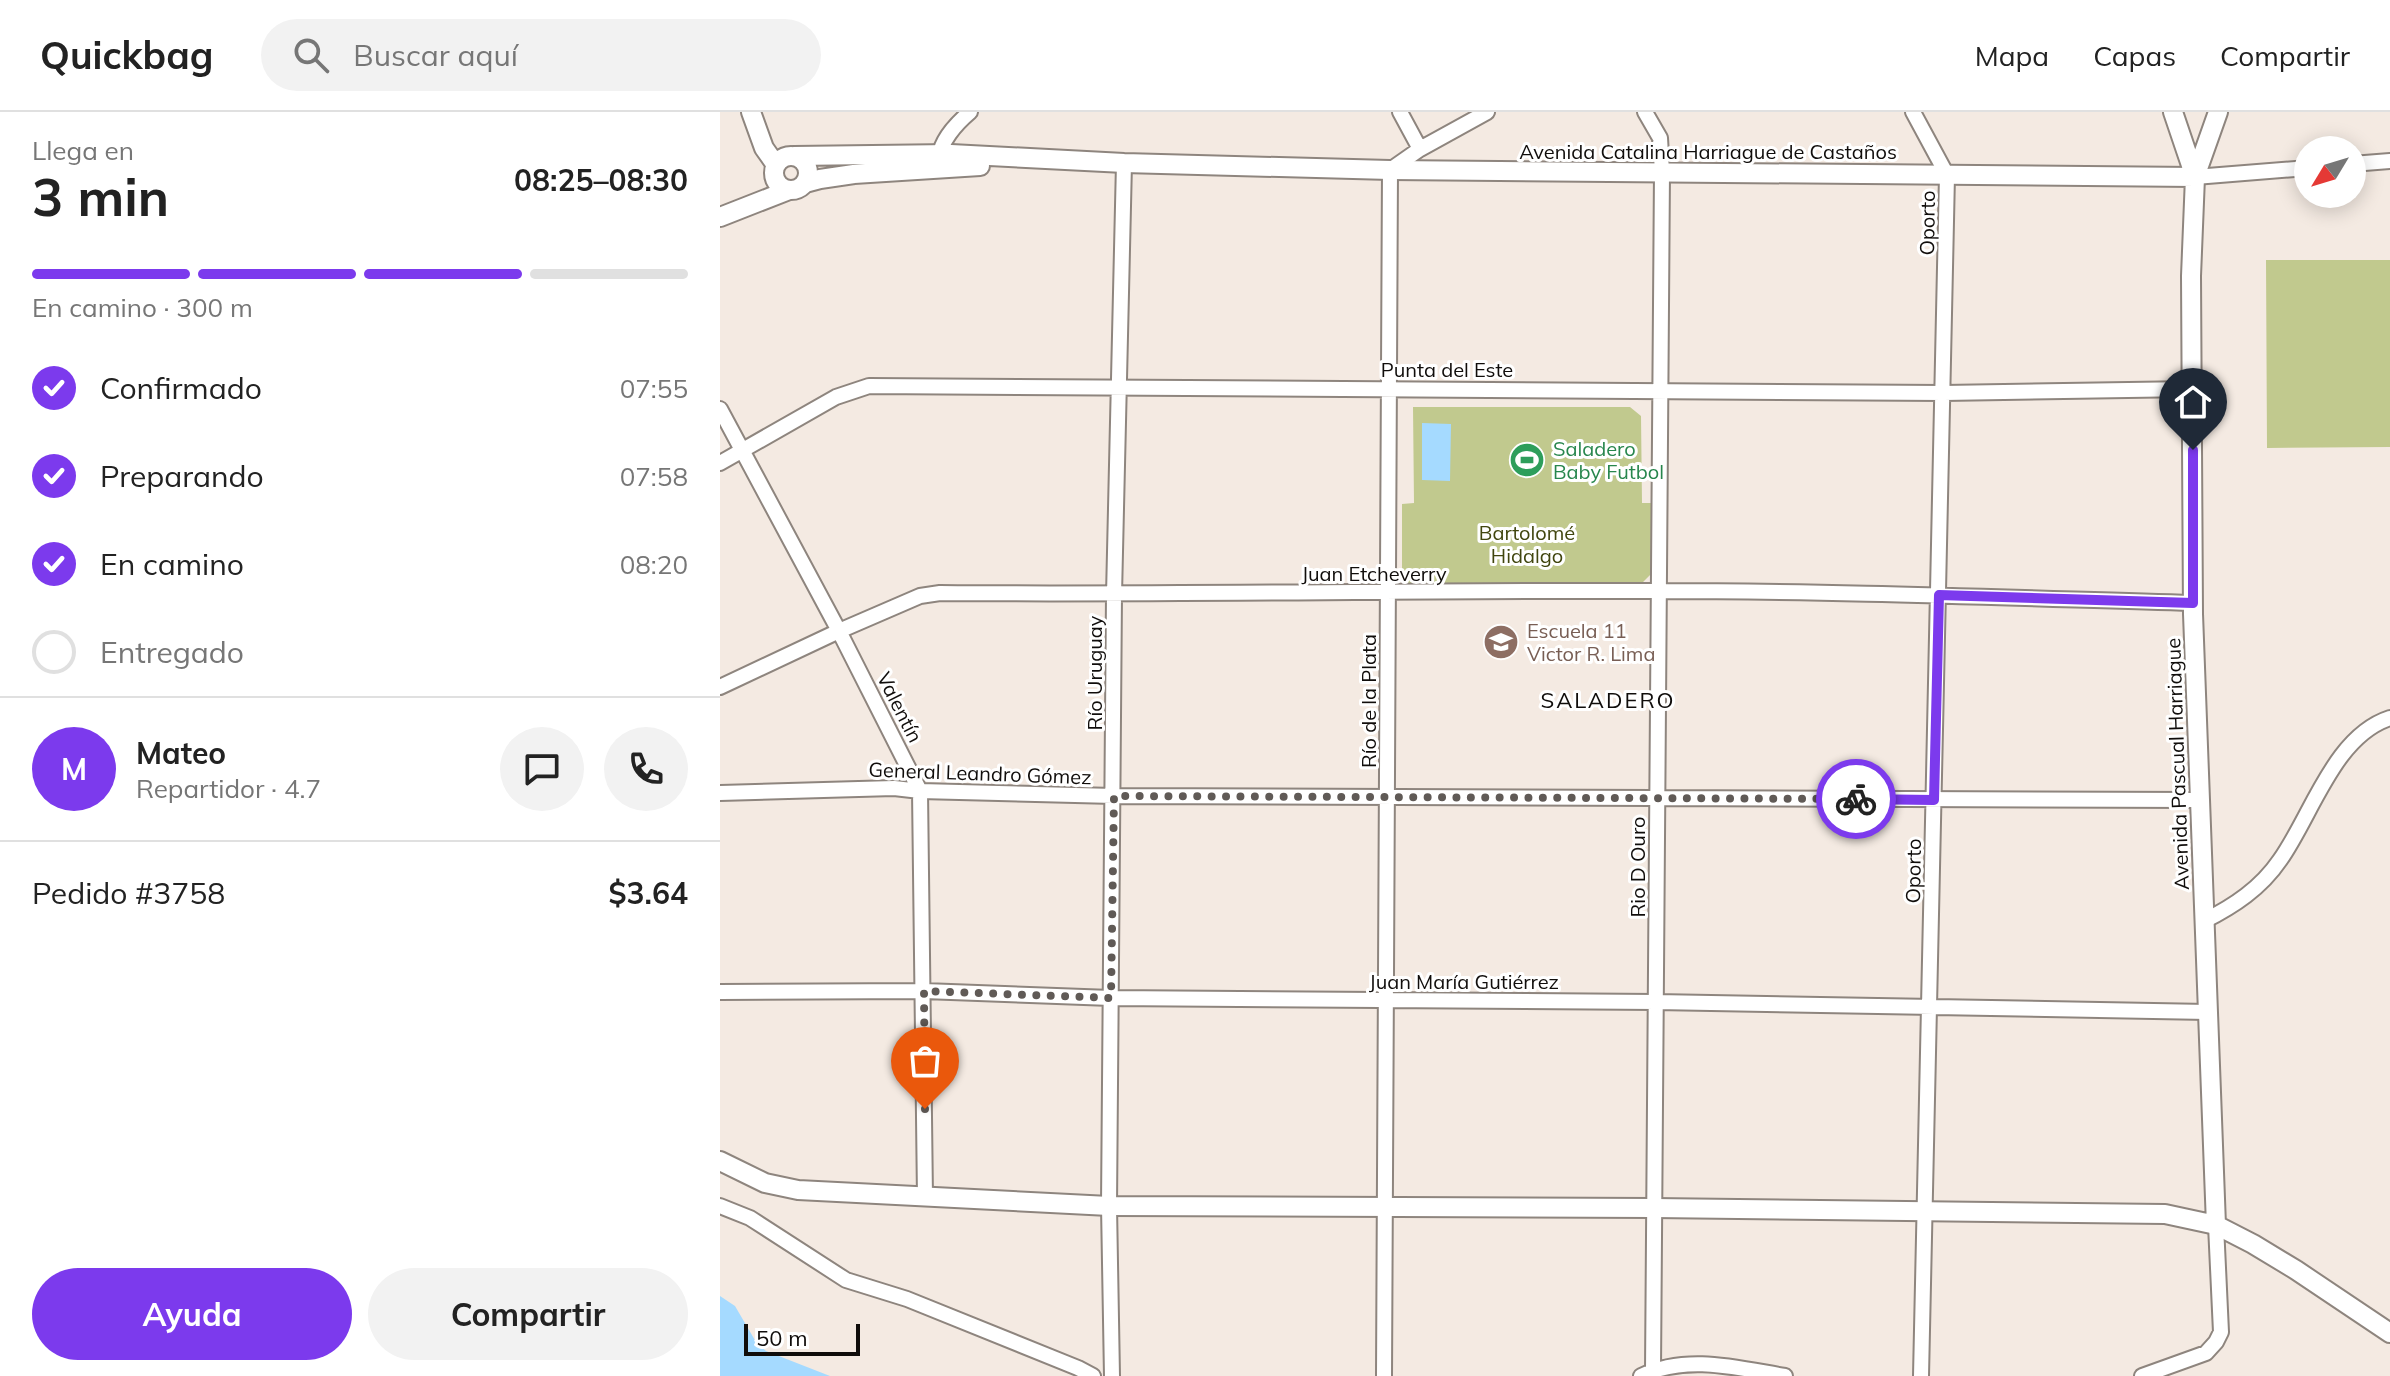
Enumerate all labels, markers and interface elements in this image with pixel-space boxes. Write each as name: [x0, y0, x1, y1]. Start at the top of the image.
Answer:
search box: [261, 19, 821, 91]
text: Quickbag: [40, 31, 213, 79]
icon: search: [289, 33, 333, 77]
text: Buscar aquí: [353, 36, 518, 74]
text: Mapa: [1975, 38, 2049, 73]
text: Capas: [2093, 38, 2176, 73]
text: Compartir: [2220, 38, 2350, 73]
text: Llega en: [32, 134, 134, 167]
north arrow: [2294, 136, 2366, 208]
map controls: [2294, 136, 2366, 208]
street label: Avenida Catalina Harriague de Castaños: [1519, 139, 1897, 164]
text: 08:25–08:30: [514, 161, 688, 199]
text: 3 min: [32, 164, 169, 229]
street label: Oporto: [1914, 190, 1940, 256]
text: En camino · 300 m: [32, 291, 253, 324]
street label: Punta del Este: [1381, 357, 1513, 382]
icon: check: [32, 366, 76, 410]
pin: [2159, 368, 2227, 450]
text: Confirmado: [100, 369, 262, 407]
text: 07:55: [620, 372, 688, 405]
icon: home: [2171, 380, 2215, 424]
place label: Saladero Baby Futbol: [1553, 436, 1664, 484]
sports icon: Saladero Baby Futbol: [1508, 441, 1546, 479]
icon: check: [32, 454, 76, 498]
text: Preparando: [100, 457, 264, 495]
text: 07:58: [620, 460, 688, 493]
park label: Bartolomé Hidalgo: [1479, 520, 1575, 568]
icon: check: [32, 542, 76, 586]
text: En camino: [100, 545, 244, 583]
text: 08:20: [620, 548, 688, 581]
street label: Juan Etcheverry: [1301, 561, 1447, 586]
street label: Río Uruguay: [1082, 615, 1107, 730]
place label: Escuela 11 Victor R. Lima: [1527, 618, 1655, 666]
school or university icon: Escuela 11 Victor R. Lima: [1482, 623, 1520, 661]
text: Entregado: [100, 633, 244, 671]
street label: Río de la Plata: [1356, 634, 1381, 768]
street label: Avenida Pascual Harriague: [2160, 638, 2194, 890]
street label: Valentín: [872, 668, 928, 746]
district label: SALADERO: [1540, 686, 1676, 714]
button: chat: [500, 727, 584, 811]
button: phone: [604, 727, 688, 811]
text: Mateo: [136, 734, 226, 772]
text: M: [61, 750, 87, 788]
street label: General Leandro Gómez: [868, 757, 1092, 789]
courier: [1816, 759, 1896, 839]
text: Repartidor · 4.7: [136, 772, 321, 805]
icon: bike: [1834, 777, 1878, 821]
street label: Rio D Ouro: [1625, 817, 1650, 917]
street label: Oporto: [1900, 838, 1926, 904]
text: Pedido #3758: [32, 874, 225, 912]
text: $3.64: [609, 874, 688, 912]
street label: Juan María Gutiérrez: [1369, 969, 1559, 994]
pin: [891, 1027, 959, 1109]
icon: bag: [903, 1039, 947, 1083]
button: Ayuda: [32, 1268, 352, 1360]
button: Compartir: [368, 1268, 688, 1360]
scale bar: [744, 1320, 860, 1356]
text: 50 m: [756, 1324, 807, 1352]

